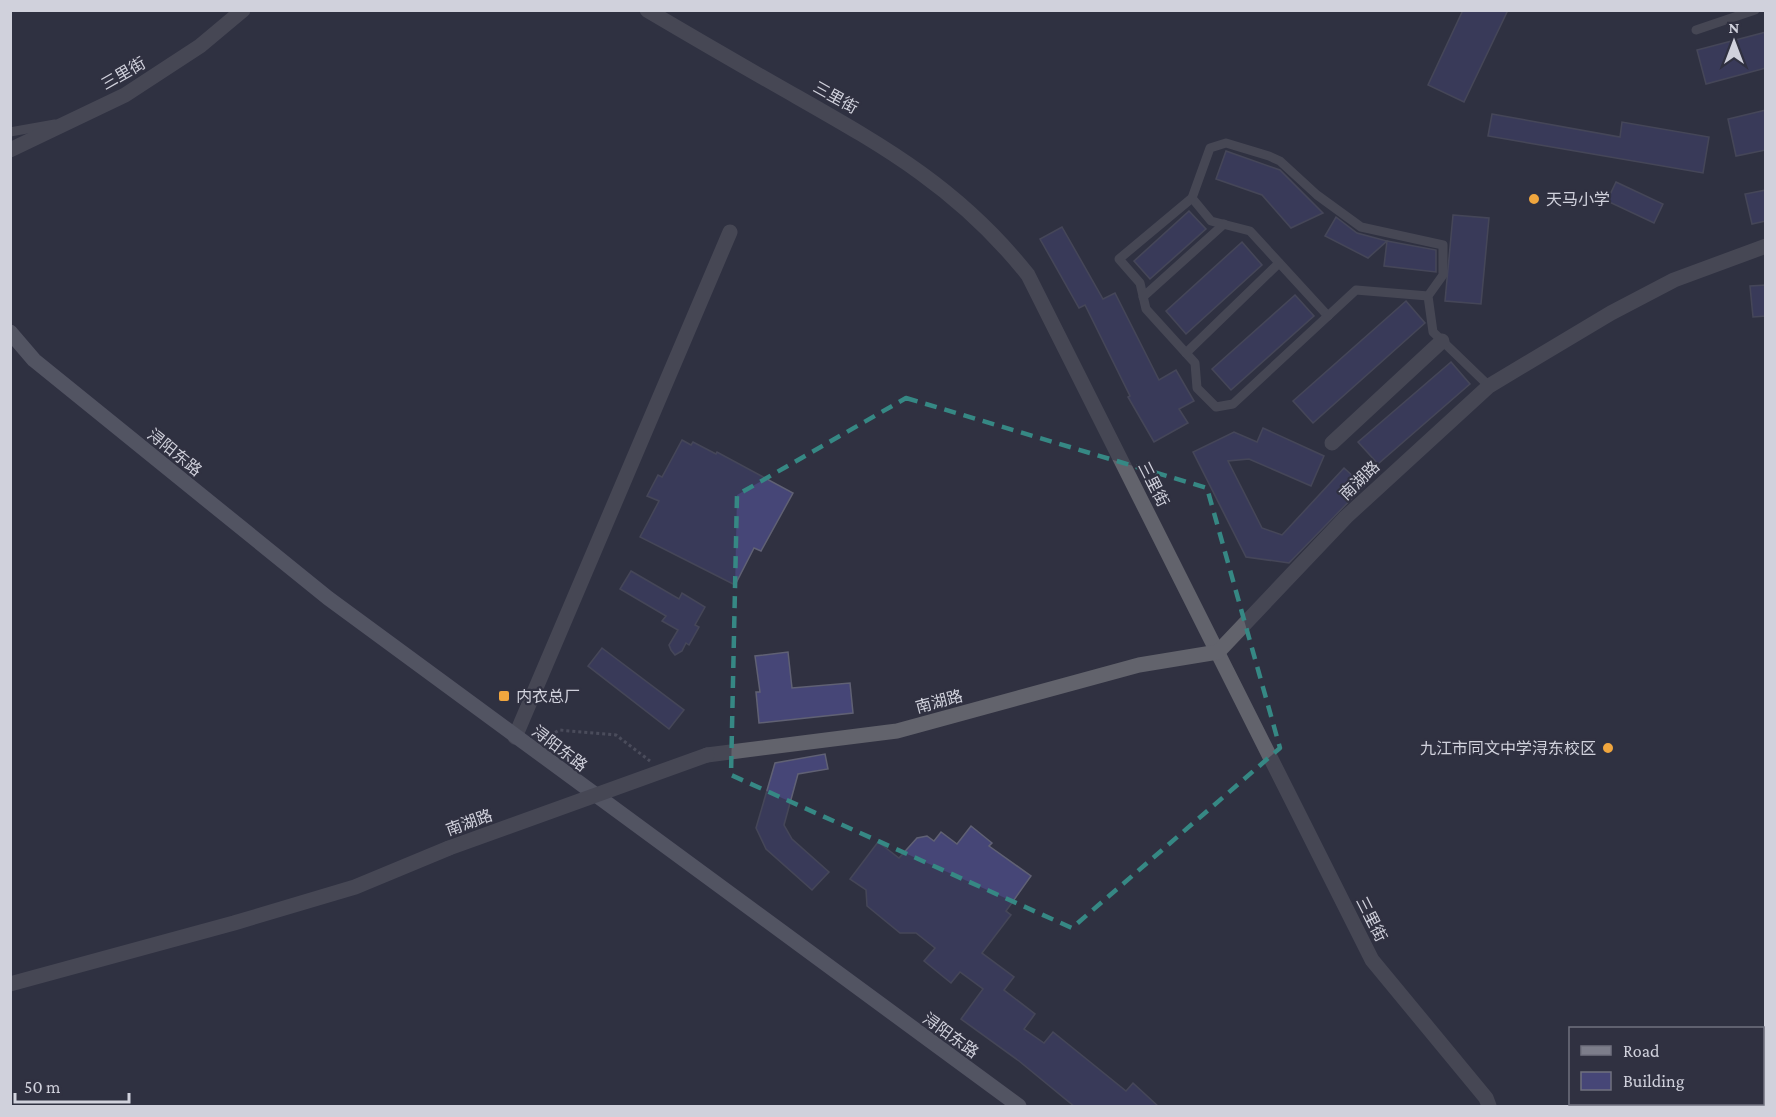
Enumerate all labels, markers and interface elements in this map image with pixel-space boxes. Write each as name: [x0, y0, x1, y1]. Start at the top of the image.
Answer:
north arrow: [1704, 12, 1764, 72]
text: N: [1729, 19, 1740, 36]
street label: 三里街: [98, 54, 148, 93]
street label: 三里街: [811, 78, 861, 117]
place label: 天马小学: [1546, 191, 1610, 208]
marker: 天马小学: [1527, 192, 1541, 206]
street label: 浔阳东路: [144, 426, 205, 479]
street label: 南湖路: [1336, 458, 1383, 503]
street label: 三里街: [1135, 459, 1172, 509]
street label: 南湖路: [914, 687, 965, 716]
place label: 内衣总厂: [516, 688, 580, 705]
marker: 内衣总厂: [497, 689, 511, 703]
street label: 浔阳东路: [529, 722, 590, 774]
place label: 九江市同文中学浔东校区: [1420, 740, 1596, 757]
marker: 九江市同文中学浔东校区: [1601, 741, 1615, 755]
street label: 南湖路: [444, 806, 495, 839]
street label: 三里街: [1353, 894, 1390, 944]
street label: 浔阳东路: [920, 1010, 982, 1061]
legend: [1569, 1027, 1764, 1105]
text: Road: [1623, 1041, 1660, 1061]
scale bar: [15, 1066, 129, 1104]
text: Building: [1623, 1071, 1685, 1091]
text: 50 m: [24, 1077, 61, 1097]

